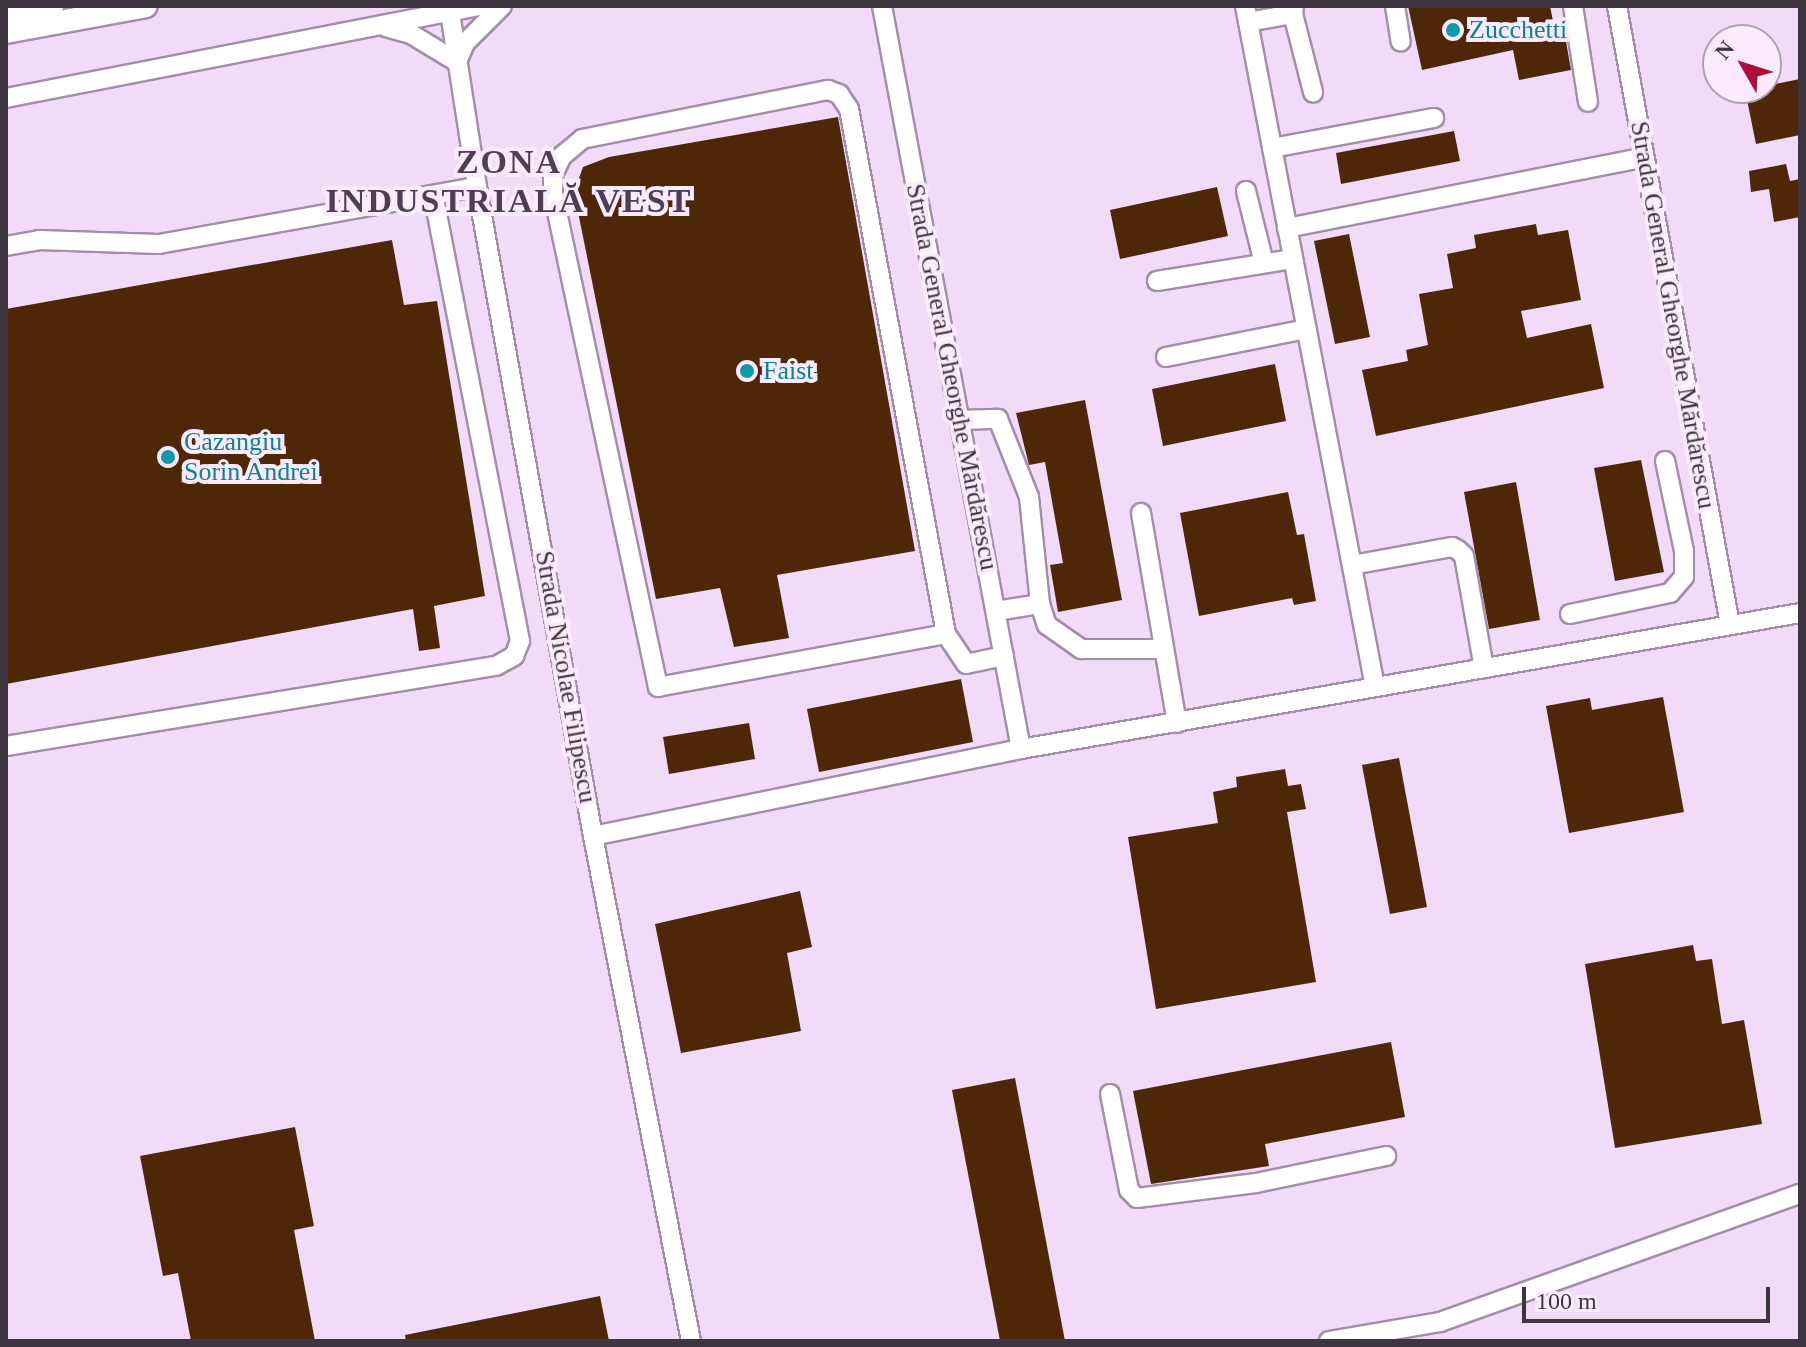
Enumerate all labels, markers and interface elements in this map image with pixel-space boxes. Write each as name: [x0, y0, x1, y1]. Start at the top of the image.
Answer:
place label: Zucchetti: [1469, 14, 1567, 46]
marker: Zucchetti: [1444, 21, 1462, 39]
north arrow: [1702, 24, 1782, 104]
text: N: [1710, 36, 1739, 64]
street label: Strada General Gheorghe Mărdărescu: [1624, 119, 1722, 511]
district label: ZONA INDUSTRIALĂ VEST: [325, 141, 693, 220]
street label: Strada General Gheorghe Mărdărescu: [899, 181, 1005, 573]
place label: Faist: [763, 355, 814, 387]
marker: Faist: [738, 362, 756, 380]
place label: Cazangiu Sorin Andrei: [184, 426, 319, 488]
marker: Cazangiu Sorin Andrei: [159, 448, 177, 466]
street label: Strada Nicolae Filipescu: [528, 548, 604, 806]
scale bar: [1526, 1271, 1774, 1321]
text: 100 m: [1536, 1288, 1597, 1314]

